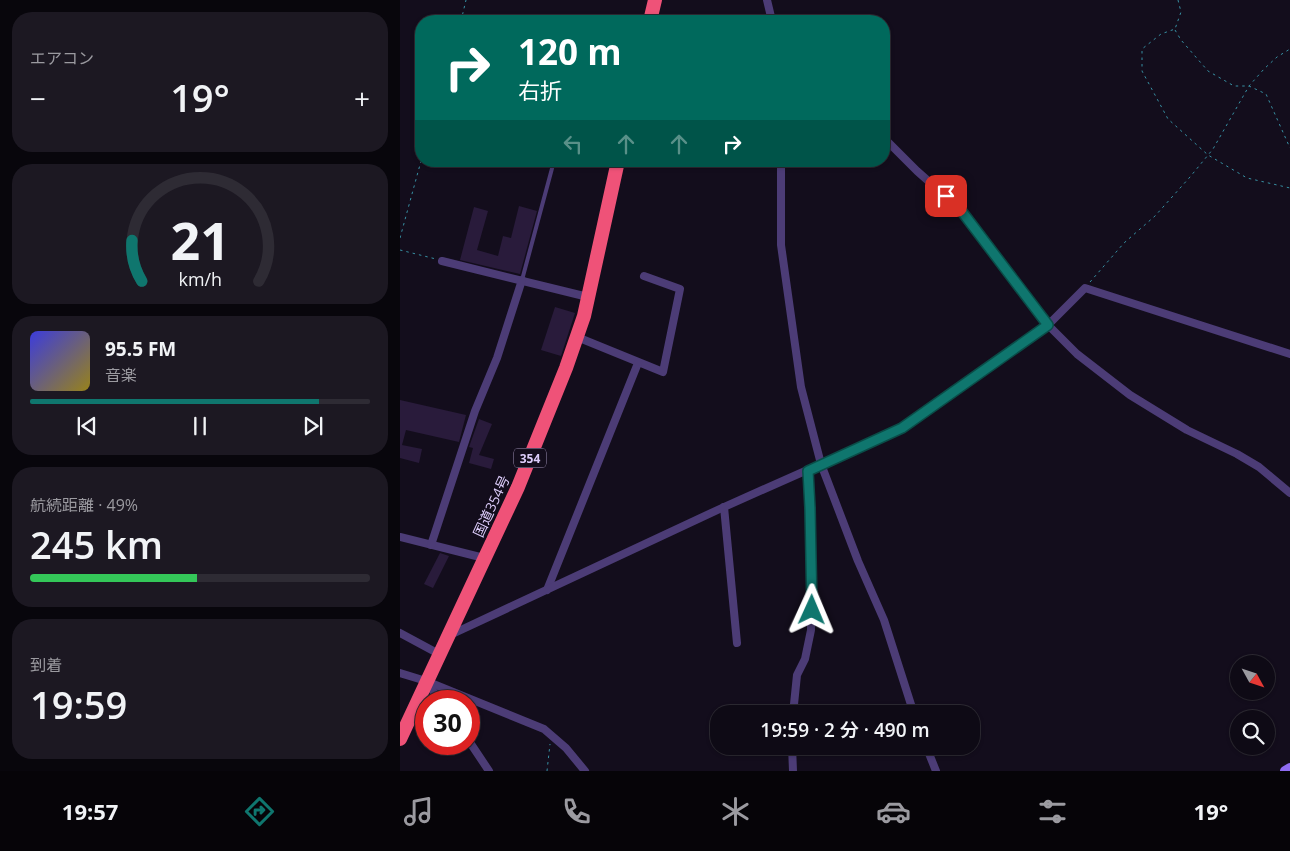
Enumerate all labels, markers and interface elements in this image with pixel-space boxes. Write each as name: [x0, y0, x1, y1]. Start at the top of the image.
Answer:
text: 120 m: [518, 28, 622, 75]
icon: right: [435, 35, 500, 100]
text: エアコン: [30, 47, 94, 69]
text: 19°: [170, 71, 230, 123]
text: 右折: [518, 75, 562, 105]
text: −: [30, 79, 46, 117]
text: +: [354, 79, 370, 117]
icon: left: [559, 130, 587, 158]
icon: ahead: [612, 130, 640, 158]
icon: ahead: [665, 130, 693, 158]
icon: right: [718, 130, 746, 158]
pin: [925, 175, 967, 217]
icon: arrive: [932, 182, 960, 210]
text: 21: [170, 204, 230, 275]
text: km/h: [178, 267, 222, 291]
text: 95.5 FM: [105, 336, 176, 362]
text: 音楽: [105, 364, 137, 386]
icon: previous: [73, 412, 101, 440]
icon: pause: [186, 412, 214, 440]
icon: next: [299, 412, 327, 440]
road number: 354: [514, 448, 546, 468]
street label: 国道354号: [468, 472, 514, 540]
text: 航続距離 · 49%: [30, 494, 138, 516]
text: 245 km: [30, 518, 163, 570]
position arrow: [785, 583, 837, 635]
text: 到着: [30, 654, 62, 676]
north arrow: [1230, 655, 1275, 700]
map controls: [1230, 655, 1275, 755]
text: 19:59: [30, 678, 127, 730]
speed limit sign: 30: [415, 690, 480, 755]
button: search: [1230, 710, 1275, 755]
text: 19:59 · 2 分 · 490 m: [760, 717, 930, 743]
icon: directions: [242, 794, 277, 829]
icon: music: [401, 794, 436, 829]
icon: phone: [559, 794, 594, 829]
icon: climate: [718, 794, 753, 829]
icon: car: [876, 794, 911, 829]
icon: filters: [1035, 794, 1070, 829]
text: 19:57: [62, 796, 118, 826]
text: 19°: [1194, 796, 1228, 826]

